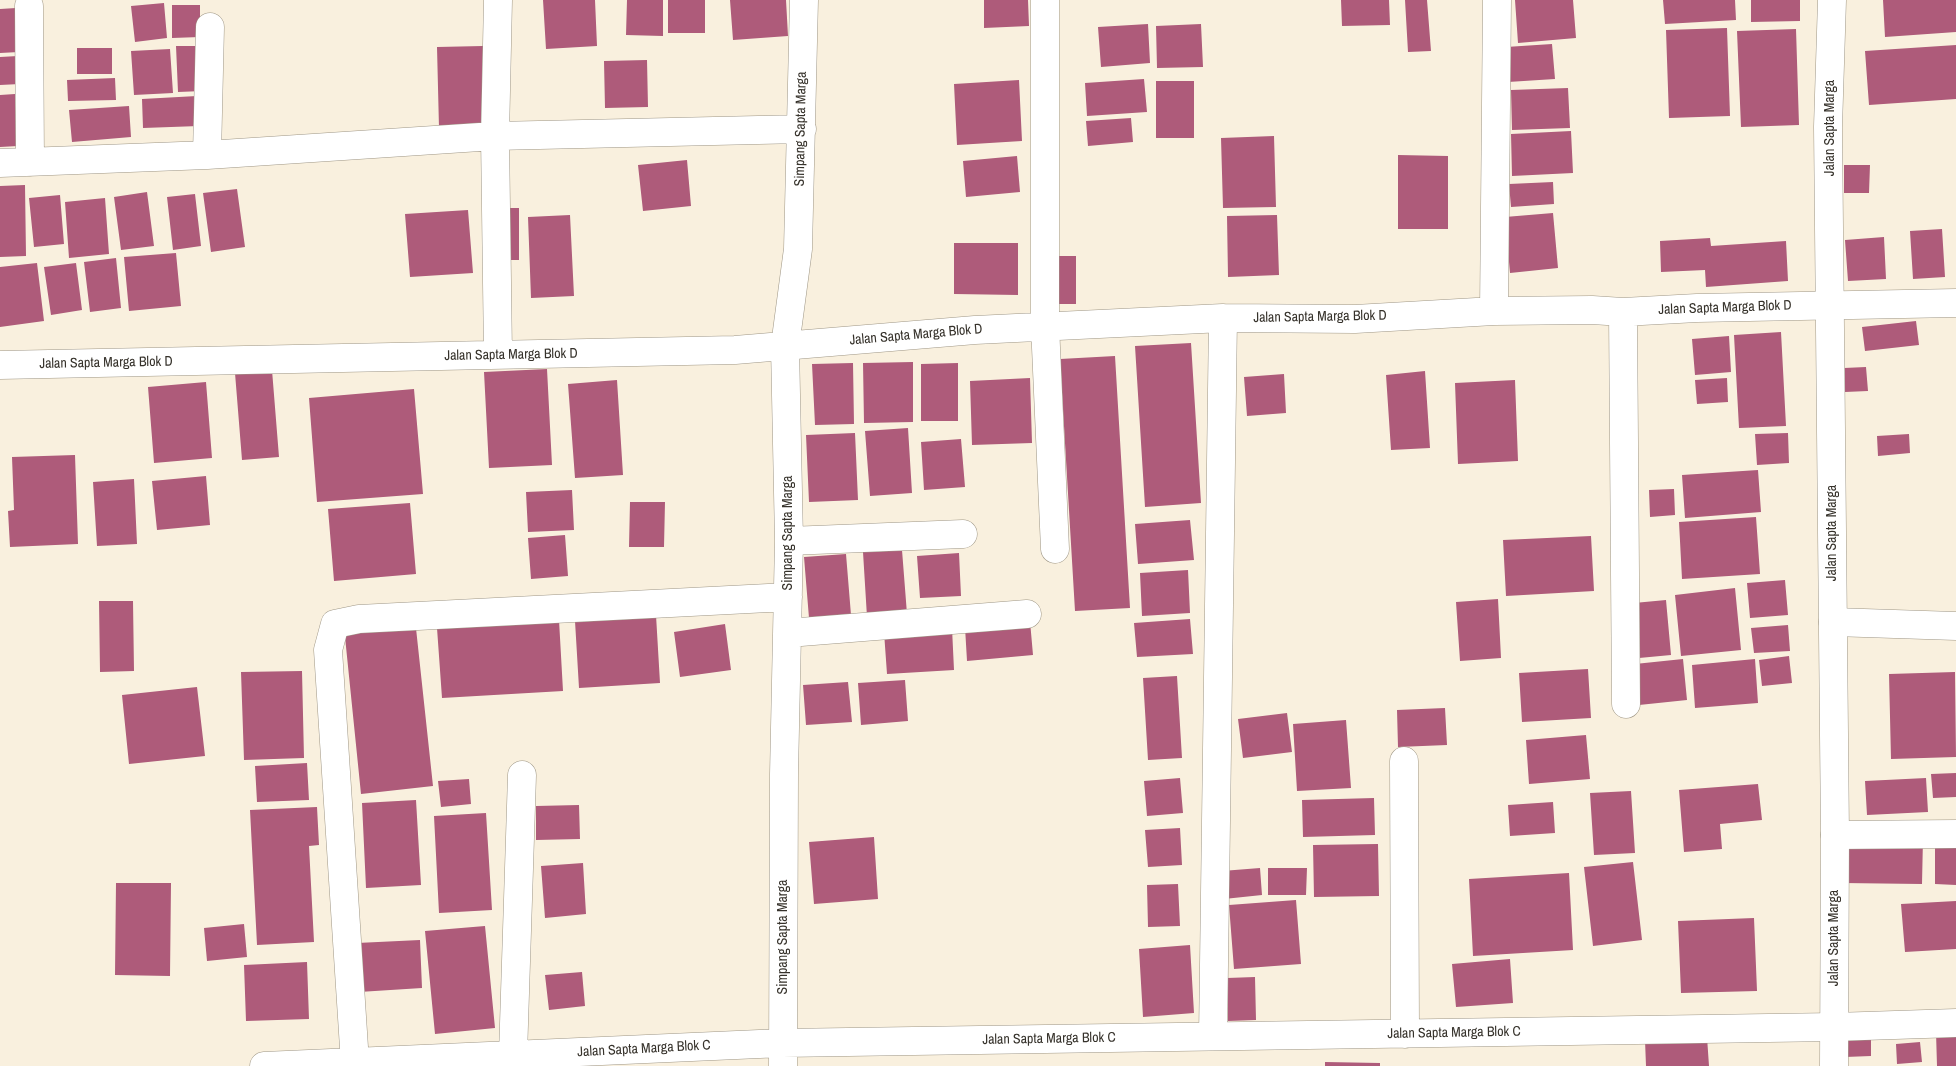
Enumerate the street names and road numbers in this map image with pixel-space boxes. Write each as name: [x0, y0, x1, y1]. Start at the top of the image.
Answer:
street label: Simpang Sapta Marga: [792, 71, 810, 187]
street label: Jalan Sapta Marga: [1822, 80, 1838, 176]
street label: Jalan Sapta Marga Blok D: [1658, 297, 1792, 319]
street label: Jalan Sapta Marga Blok D: [1253, 307, 1387, 327]
street label: Jalan Sapta Marga Blok D: [849, 321, 983, 349]
street label: Jalan Sapta Marga Blok D: [444, 345, 578, 365]
street label: Jalan Sapta Marga Blok D: [39, 353, 173, 373]
street label: Simpang Sapta Marga: [780, 476, 796, 590]
street label: Jalan Sapta Marga: [1824, 485, 1840, 581]
street label: Simpang Sapta Marga: [775, 880, 791, 994]
street label: Jalan Sapta Marga: [1826, 890, 1842, 986]
street label: Jalan Sapta Marga Blok C: [1387, 1023, 1521, 1043]
street label: Jalan Sapta Marga Blok C: [982, 1029, 1116, 1049]
street label: Jalan Sapta Marga Blok C: [577, 1037, 711, 1061]

